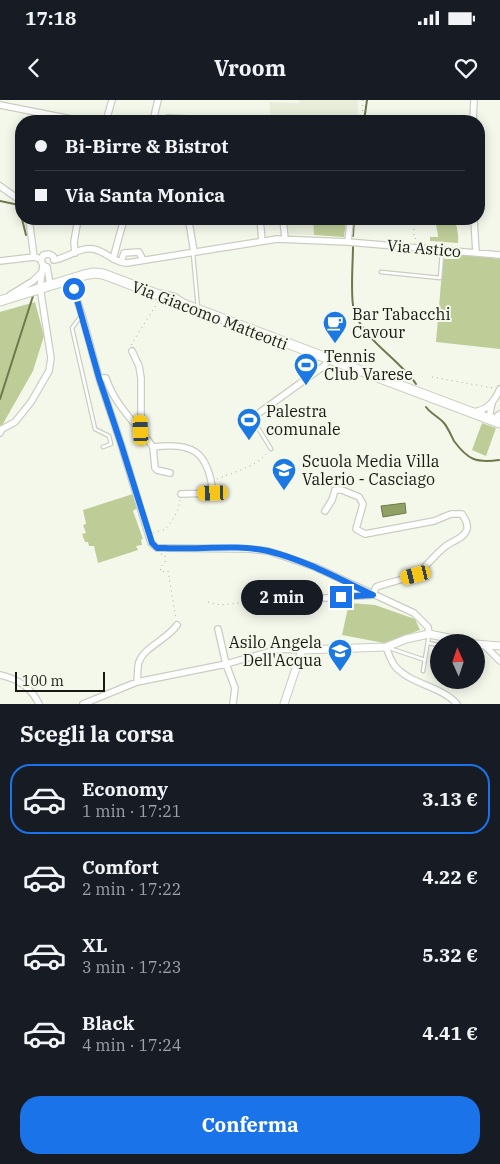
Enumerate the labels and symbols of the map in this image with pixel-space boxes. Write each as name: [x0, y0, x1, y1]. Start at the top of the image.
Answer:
street label: Via Astico: [386, 235, 462, 261]
street label: Via Giacomo Matteotti: [129, 276, 291, 354]
route start: [63, 278, 85, 300]
place label: Bar Tabacchi Cavour: [352, 304, 450, 342]
cafe icon: Bar Tabacchi Cavour: [322, 310, 348, 344]
place label: Tennis Club Varese: [324, 346, 413, 384]
sports icon: Tennis Club Varese: [293, 352, 319, 386]
place label: Palestra comunale: [266, 401, 341, 439]
sports icon: Palestra comunale: [236, 407, 262, 441]
car: [132, 415, 149, 445]
place label: Scuola Media Villa Valerio - Casciago: [302, 451, 440, 489]
school or university icon: Scuola Media Villa Valerio - Casciago: [271, 457, 297, 491]
car: [197, 485, 228, 501]
car: [399, 564, 432, 586]
callout: 2 min: [241, 580, 324, 614]
route end: [330, 586, 352, 608]
place label: Asilo Angela Dell'Acqua: [229, 632, 322, 670]
north arrow: [430, 634, 485, 689]
school or university icon: Asilo Angela Dell'Acqua: [327, 638, 353, 672]
scale bar: [15, 669, 105, 692]

